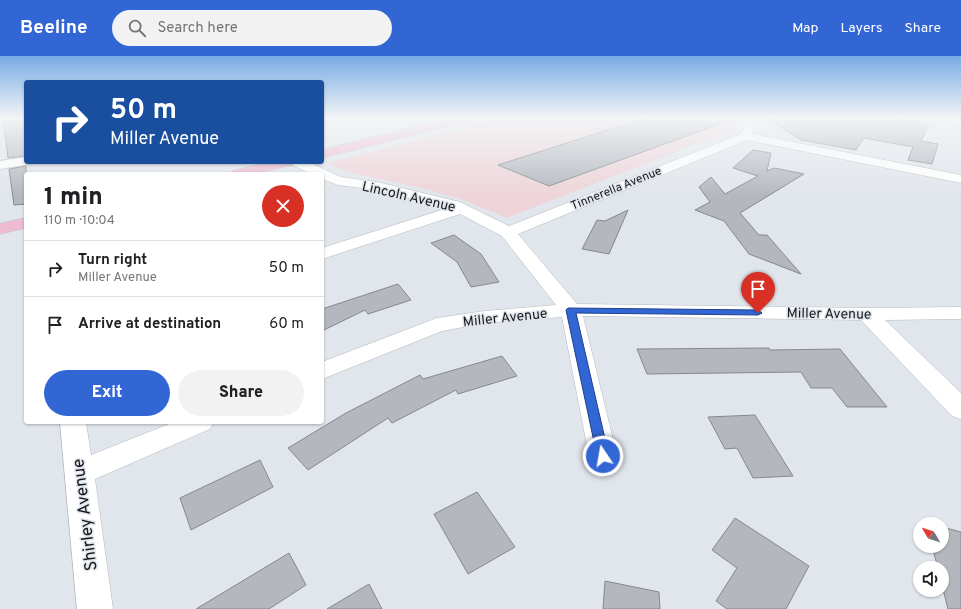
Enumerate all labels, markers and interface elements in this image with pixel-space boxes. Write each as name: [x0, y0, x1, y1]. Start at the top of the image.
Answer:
search box: [112, 10, 392, 46]
text: Beeline: [20, 16, 88, 40]
icon: search: [126, 17, 148, 39]
text: Search here: [158, 19, 238, 38]
text: Map: [792, 20, 818, 37]
text: Layers: [840, 20, 882, 37]
text: Share: [904, 20, 941, 37]
text: 50 m: [110, 93, 177, 129]
icon: right: [44, 96, 96, 148]
text: Miller Avenue: [110, 128, 219, 151]
street label: Tinnerella Avenue: [569, 163, 664, 214]
street label: Lincoln Avenue: [360, 178, 457, 216]
text: 1 min: [44, 183, 103, 213]
button: close: [262, 185, 304, 227]
text: 110 m · 10:04: [44, 213, 115, 229]
text: Turn right: [78, 251, 147, 270]
icon: right: [44, 258, 66, 280]
text: 50 m: [269, 259, 304, 278]
text: Miller Avenue: [78, 270, 157, 286]
pin: [741, 272, 775, 313]
icon: arrive: [747, 278, 769, 300]
street label: Miller Avenue: [786, 305, 872, 324]
street label: Miller Avenue: [462, 306, 548, 331]
icon: arrive: [44, 314, 66, 336]
text: Arrive at destination: [78, 315, 221, 334]
text: 60 m: [269, 315, 304, 334]
button: Exit: [44, 370, 170, 416]
button: Share: [178, 370, 304, 416]
position arrow: [582, 435, 624, 477]
street label: Shirley Avenue: [68, 457, 104, 572]
north arrow: [913, 517, 949, 553]
map controls: [913, 517, 949, 597]
button: sound: [913, 561, 949, 597]

